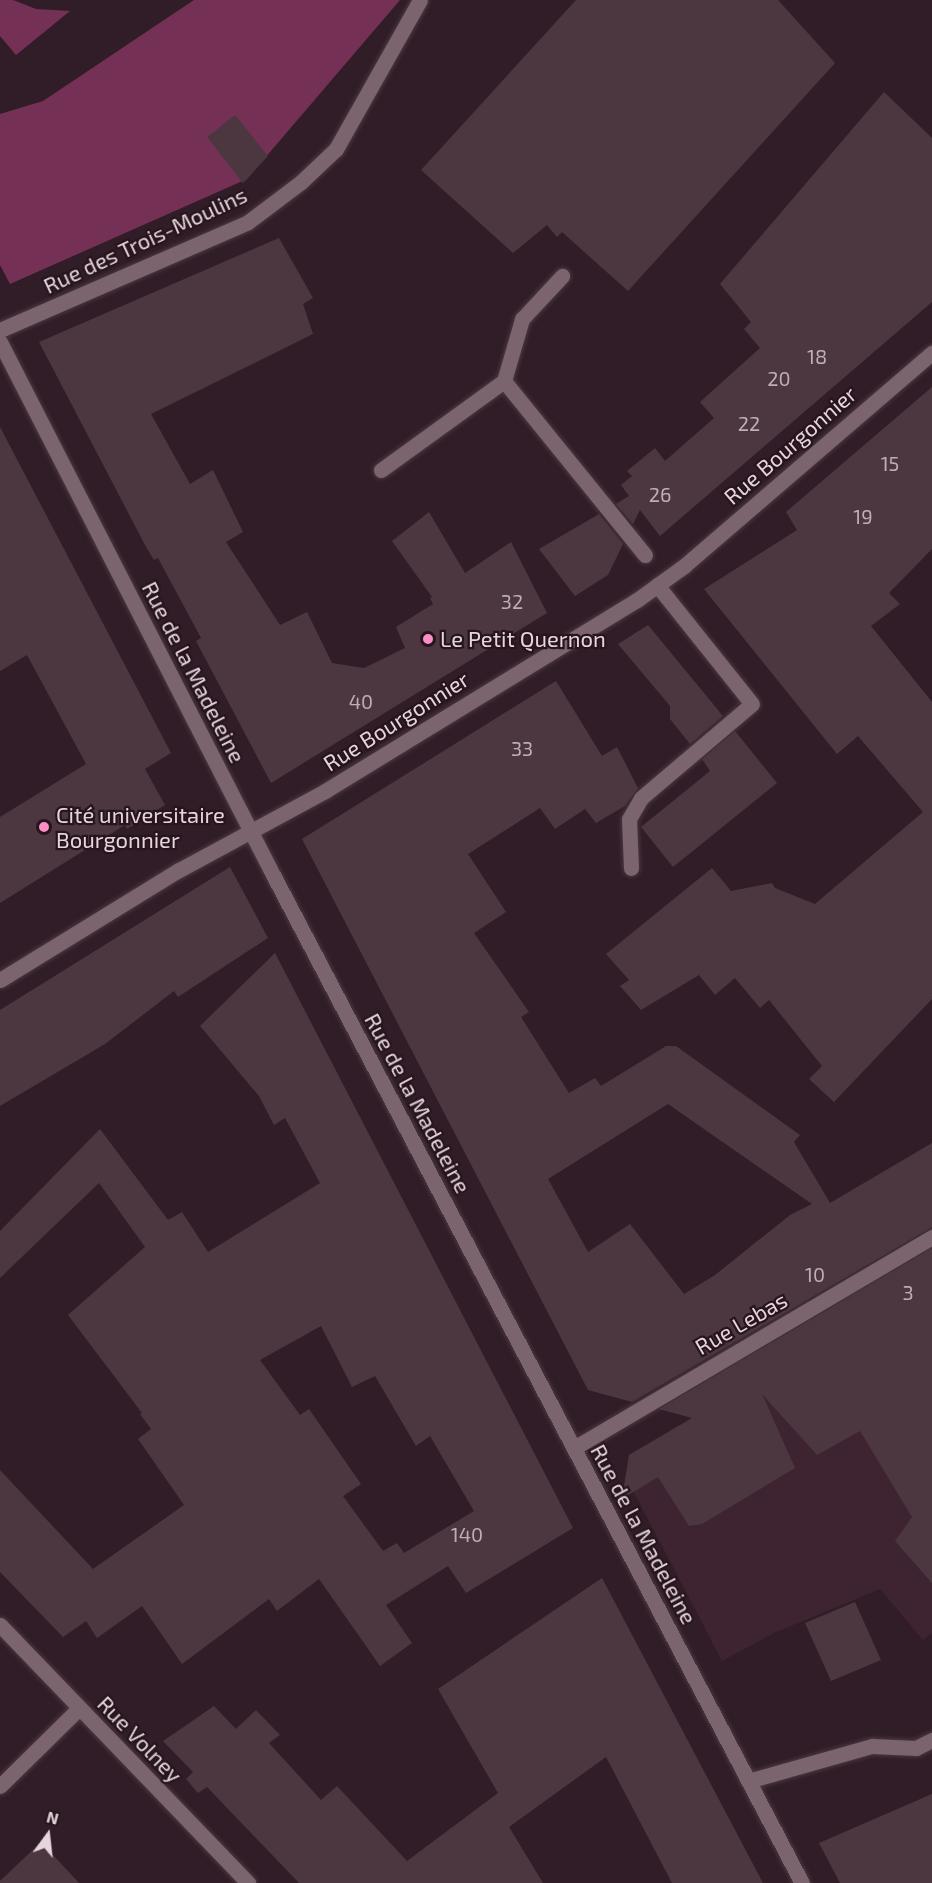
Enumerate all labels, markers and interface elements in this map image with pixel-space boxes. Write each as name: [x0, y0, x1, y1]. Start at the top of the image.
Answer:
street label: Rue des Trois-Moulins: [39, 181, 251, 299]
house number: 18: [807, 344, 827, 368]
house number: 20: [767, 366, 791, 390]
street label: Rue Bourgonnier: [718, 380, 862, 510]
house number: 22: [738, 411, 760, 435]
house number: 15: [881, 451, 899, 475]
house number: 26: [649, 482, 671, 506]
house number: 19: [853, 504, 873, 528]
street label: Rue de la Madeleine: [137, 577, 251, 767]
house number: 32: [501, 589, 523, 613]
place label: Le Petit Quernon: [440, 626, 606, 652]
marker: Le Petit Quernon: [421, 632, 435, 646]
street label: Rue Bourgonnier: [318, 666, 474, 776]
house number: 40: [349, 689, 373, 713]
house number: 33: [511, 736, 533, 760]
place label: Cité universitaire Bourgonnier: [56, 801, 225, 852]
marker: Cité universitaire Bourgonnier: [37, 820, 51, 834]
street label: Rue de la Madeleine: [359, 1009, 477, 1197]
house number: 10: [805, 1262, 825, 1286]
house number: 3: [902, 1280, 914, 1304]
street label: Rue Lebas: [690, 1286, 792, 1360]
street label: Rue de la Madeleine: [585, 1440, 703, 1628]
house number: 140: [451, 1522, 483, 1546]
street label: Rue Volney: [92, 1690, 188, 1788]
north arrow: [18, 1805, 78, 1865]
text: N: [45, 1806, 61, 1828]

